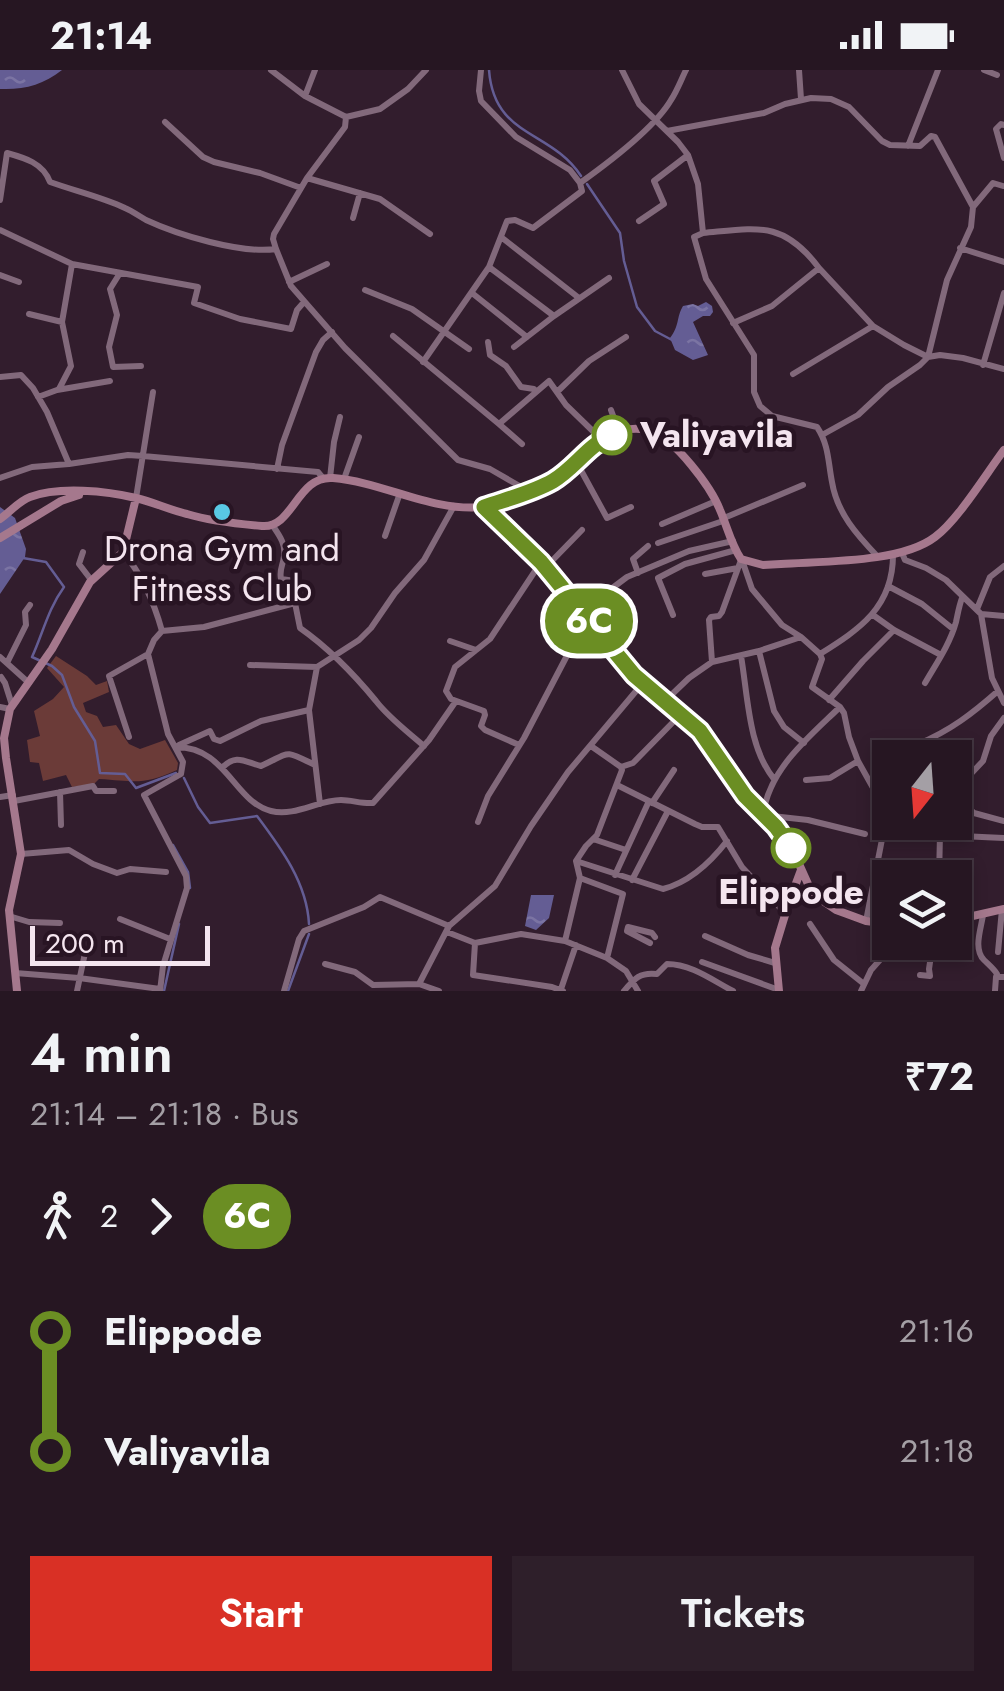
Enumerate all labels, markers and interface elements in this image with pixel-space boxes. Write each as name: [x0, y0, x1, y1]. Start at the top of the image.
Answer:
text: 21:14: [50, 8, 152, 63]
place label: Valiyavila: [639, 410, 794, 460]
marker: Valiyavila: [593, 416, 631, 454]
marker: Drona Gym and Fitness Club: [211, 501, 233, 523]
place label: Drona Gym and Fitness Club: [104, 524, 340, 614]
line badge: 6C: [544, 588, 634, 654]
text: 6C: [565, 596, 613, 646]
north arrow: [872, 740, 972, 840]
map controls: [872, 740, 972, 960]
marker: Elippode: [772, 829, 810, 867]
button: layers: [872, 860, 972, 960]
place label: Elippode: [718, 867, 864, 917]
scale bar: [30, 921, 210, 966]
text: 200 m: [45, 923, 125, 964]
text: 4 min: [30, 1013, 173, 1093]
text: ₹72: [904, 1049, 974, 1104]
text: 21:14 – 21:18 · Bus: [30, 1091, 299, 1137]
icon: walk: [30, 1189, 85, 1244]
icon: forward: [133, 1189, 188, 1244]
text: 6C: [223, 1191, 271, 1241]
text: 2: [100, 1193, 118, 1239]
text: Elippode: [104, 1304, 262, 1359]
text: 21:16: [899, 1308, 974, 1354]
text: Valiyavila: [104, 1424, 271, 1479]
text: 21:18: [900, 1428, 974, 1474]
button: Start: [30, 1556, 492, 1671]
button: Tickets: [512, 1556, 974, 1671]

